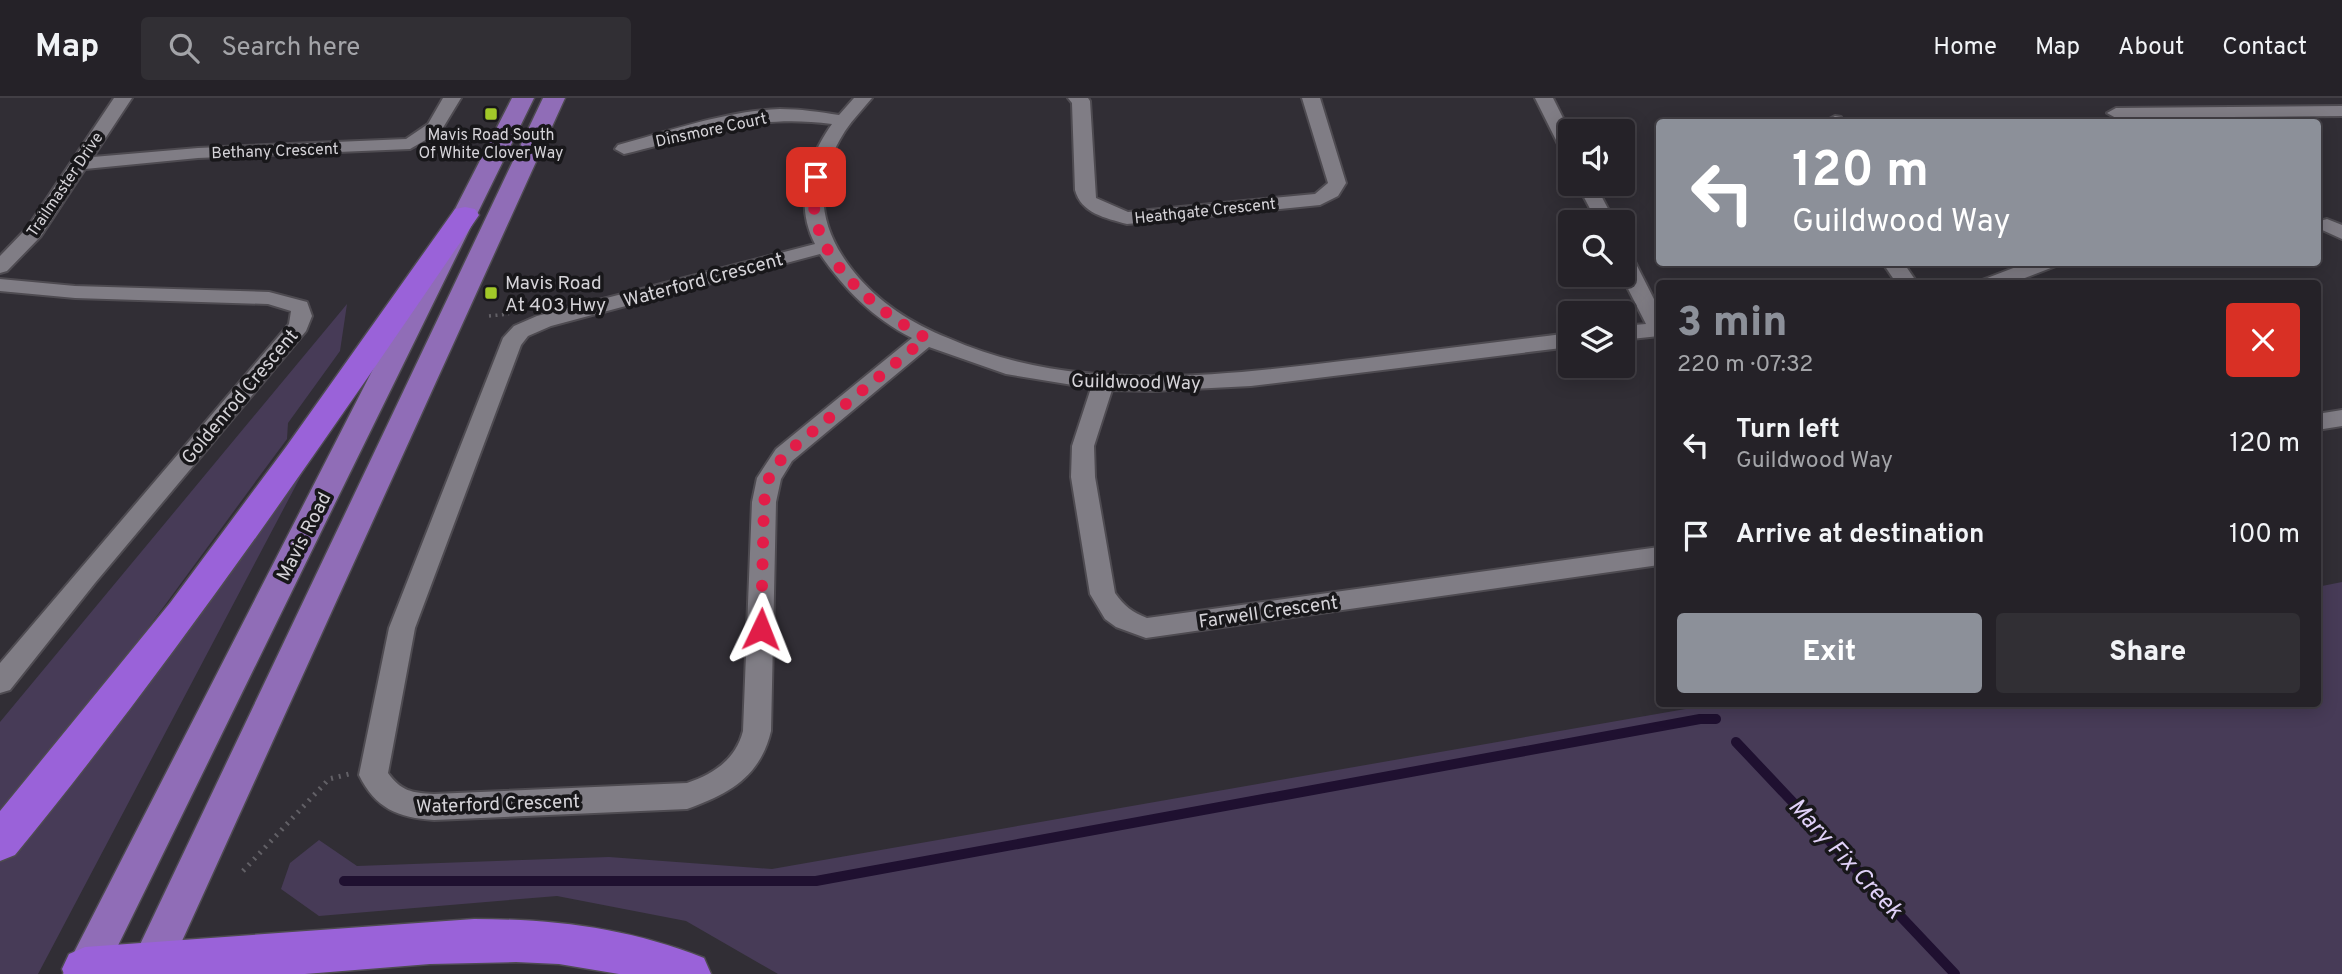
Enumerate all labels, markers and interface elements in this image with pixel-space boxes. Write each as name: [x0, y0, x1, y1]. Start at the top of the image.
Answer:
search box: [141, 17, 631, 80]
text: Map: [35, 27, 99, 69]
icon: search: [165, 29, 203, 67]
text: Search here: [221, 32, 360, 65]
text: Home: [1933, 33, 1997, 63]
text: Map: [2035, 33, 2080, 63]
text: About: [2118, 33, 2184, 63]
text: Contact: [2222, 33, 2307, 63]
marker: Mavis Road South Of White Clover Way: [483, 106, 499, 122]
street label: Dinsmore Court: [654, 109, 769, 153]
map controls: [1558, 119, 1635, 378]
button: sound: [1558, 119, 1635, 196]
place label: Mavis Road South Of White Clover Way: [418, 126, 564, 164]
street label: Trailmaster Drive: [23, 129, 108, 241]
street label: Bethany Crescent: [211, 140, 339, 164]
text: 120 m: [1792, 142, 1929, 204]
pin: [786, 147, 846, 207]
icon: left: [1677, 147, 1768, 238]
icon: arrive: [797, 158, 835, 196]
street label: Heathgate Crescent: [1133, 195, 1277, 229]
text: Guildwood Way: [1792, 203, 2010, 243]
button: search: [1558, 210, 1635, 287]
street label: Waterford Crescent: [621, 248, 786, 314]
place label: Mavis Road At 403 Hwy: [505, 272, 606, 318]
marker: Mavis Road At 403 Hwy: [483, 285, 499, 301]
text: 3 min: [1677, 298, 1788, 351]
button: layers: [1558, 301, 1635, 378]
button: close: [2226, 303, 2300, 377]
street label: Goldenrod Crescent: [177, 325, 304, 470]
text: 220 m · 07:32: [1677, 351, 1813, 380]
street label: Guildwood Way: [1071, 370, 1201, 396]
text: Turn left: [1736, 414, 1840, 447]
icon: left: [1677, 426, 1715, 464]
text: 120 m: [2230, 428, 2300, 461]
text: Guildwood Way: [1736, 447, 1893, 476]
street label: Mavis Road: [272, 488, 337, 585]
icon: arrive: [1677, 517, 1715, 555]
text: Arrive at destination: [1736, 519, 1984, 552]
text: 100 m: [2229, 519, 2300, 552]
street label: Farwell Crescent: [1197, 591, 1340, 635]
position arrow: [724, 592, 798, 666]
button: Exit: [1677, 613, 1982, 693]
button: Share: [1996, 613, 2300, 693]
street label: Waterford Crescent: [416, 790, 581, 820]
water label: Mary Fix Creek: [1781, 793, 1909, 927]

